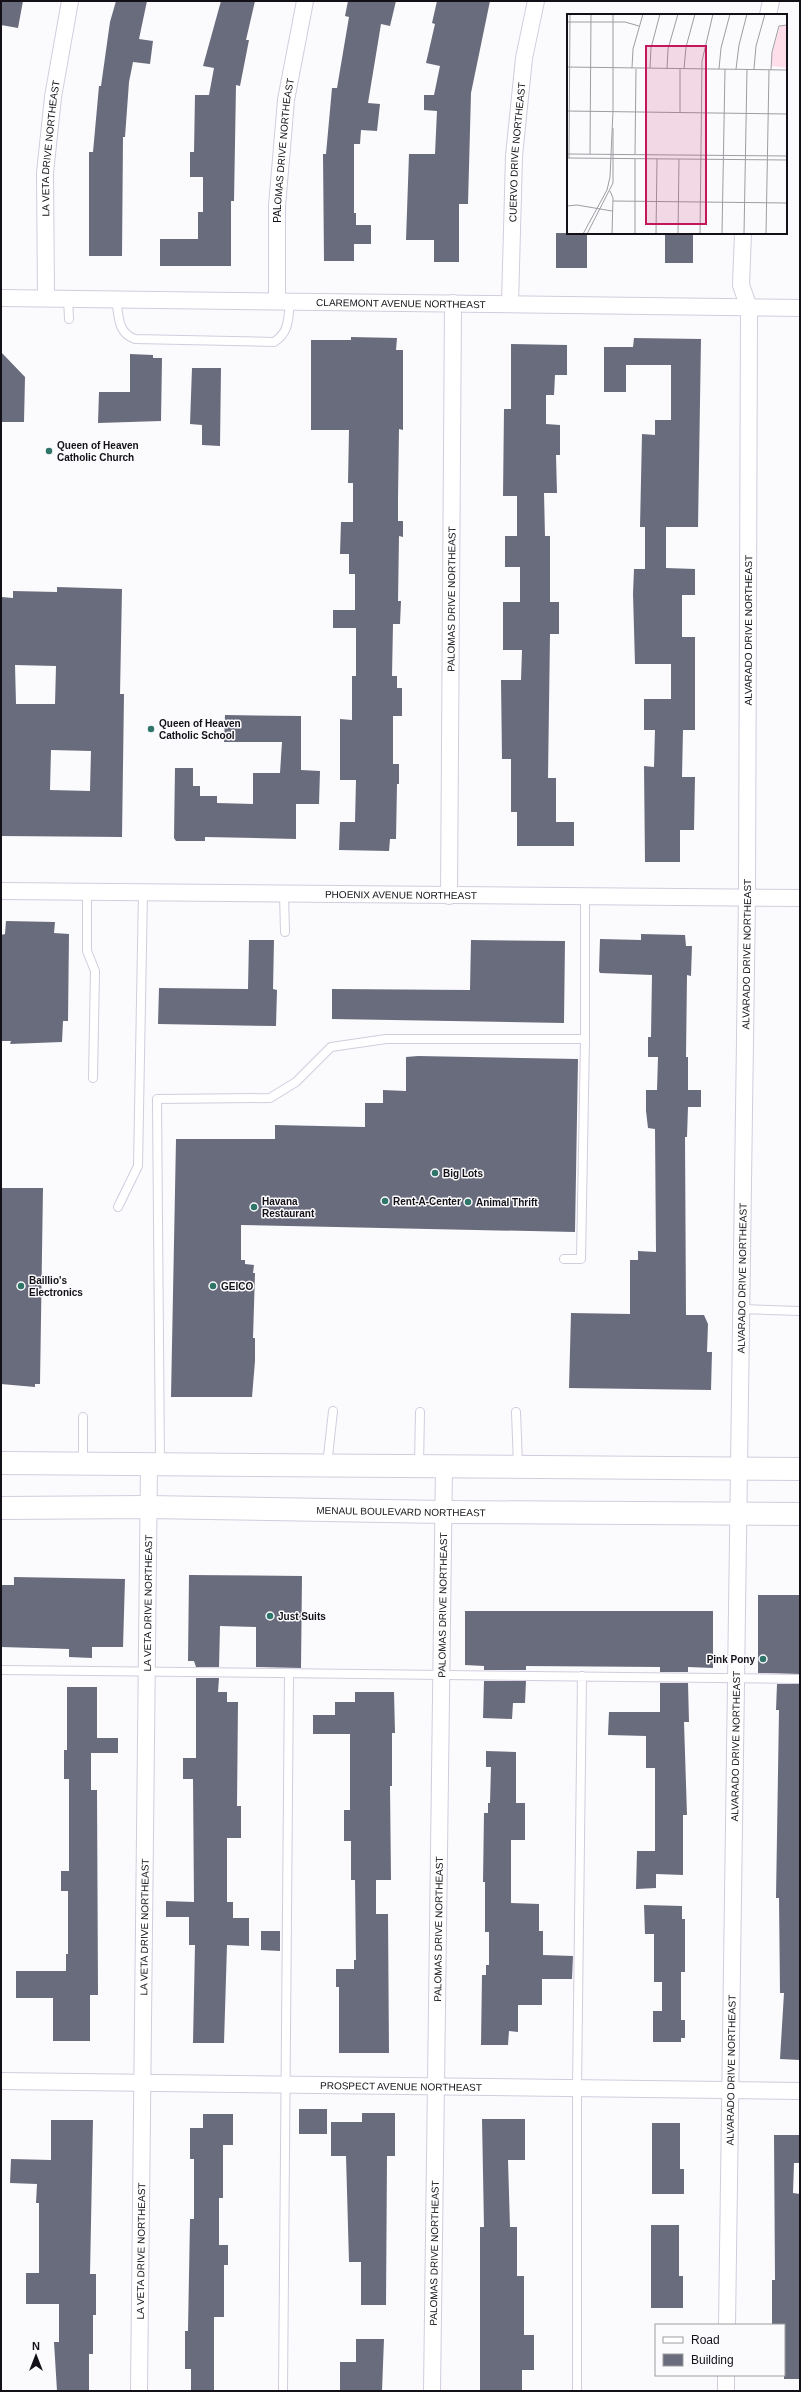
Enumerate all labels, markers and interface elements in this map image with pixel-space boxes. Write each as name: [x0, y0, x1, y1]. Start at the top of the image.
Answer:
inset map: [567, 14, 787, 234]
street label: PALOMAS DRIVE NORTHEAST: [272, 77, 296, 223]
street label: LA VETA DRIVE NORTHEAST: [40, 79, 62, 217]
street label: CUERVO DRIVE NORTHEAST: [507, 82, 527, 222]
street label: CLAREMONT AVENUE NORTHEAST: [316, 297, 486, 310]
place label: Queen of Heaven Catholic Church: [57, 440, 139, 463]
marker: Queen of Heaven Catholic Church: [44, 446, 54, 456]
street label: PALOMAS DRIVE NORTHEAST: [446, 526, 457, 672]
street label: ALVARADO DRIVE NORTHEAST: [743, 555, 754, 706]
place label: Queen of Heaven Catholic School: [159, 718, 241, 741]
marker: Queen of Heaven Catholic School: [146, 724, 156, 734]
street label: ALVARADO DRIVE NORTHEAST: [740, 879, 753, 1030]
street label: PHOENIX AVENUE NORTHEAST: [325, 889, 477, 901]
marker: Big Lots: [430, 1168, 440, 1178]
place label: Big Lots: [443, 1168, 483, 1179]
place label: Havana Restaurant: [262, 1196, 315, 1219]
marker: Rent-A-Center: [380, 1196, 390, 1206]
place label: Rent-A-Center: [393, 1196, 461, 1207]
marker: Animal Thrift: [463, 1197, 473, 1207]
place label: Animal Thrift: [476, 1197, 538, 1208]
marker: Havana Restaurant: [249, 1202, 259, 1212]
street label: ALVARADO DRIVE NORTHEAST: [736, 1203, 749, 1354]
place label: Baillio's Electronics: [29, 1275, 83, 1298]
marker: Baillio's Electronics: [16, 1281, 26, 1291]
marker: GEICO: [208, 1281, 218, 1291]
place label: GEICO: [221, 1281, 253, 1292]
street label: MENAUL BOULEVARD NORTHEAST: [316, 1505, 486, 1518]
street label: PALOMAS DRIVE NORTHEAST: [436, 1532, 449, 1678]
street label: LA VETA DRIVE NORTHEAST: [142, 1534, 154, 1672]
marker: Just Suits: [265, 1611, 275, 1621]
place label: Just Suits: [278, 1611, 326, 1622]
place label: Pink Pony: [707, 1654, 755, 1665]
marker: Pink Pony: [758, 1654, 768, 1664]
street label: ALVARADO DRIVE NORTHEAST: [729, 1671, 742, 1821]
street label: PALOMAS DRIVE NORTHEAST: [432, 1856, 445, 2002]
street label: LA VETA DRIVE NORTHEAST: [138, 1858, 151, 1996]
street label: ALVARADO DRIVE NORTHEAST: [725, 1995, 738, 2145]
street label: PROSPECT AVENUE NORTHEAST: [320, 2080, 482, 2093]
street label: PALOMAS DRIVE NORTHEAST: [428, 2180, 441, 2326]
street label: LA VETA DRIVE NORTHEAST: [135, 2182, 147, 2320]
legend: [655, 2324, 785, 2376]
text: Road: [691, 2333, 720, 2347]
north arrow: [16, 2336, 56, 2376]
text: N: [32, 2340, 40, 2352]
text: Building: [691, 2353, 734, 2367]

